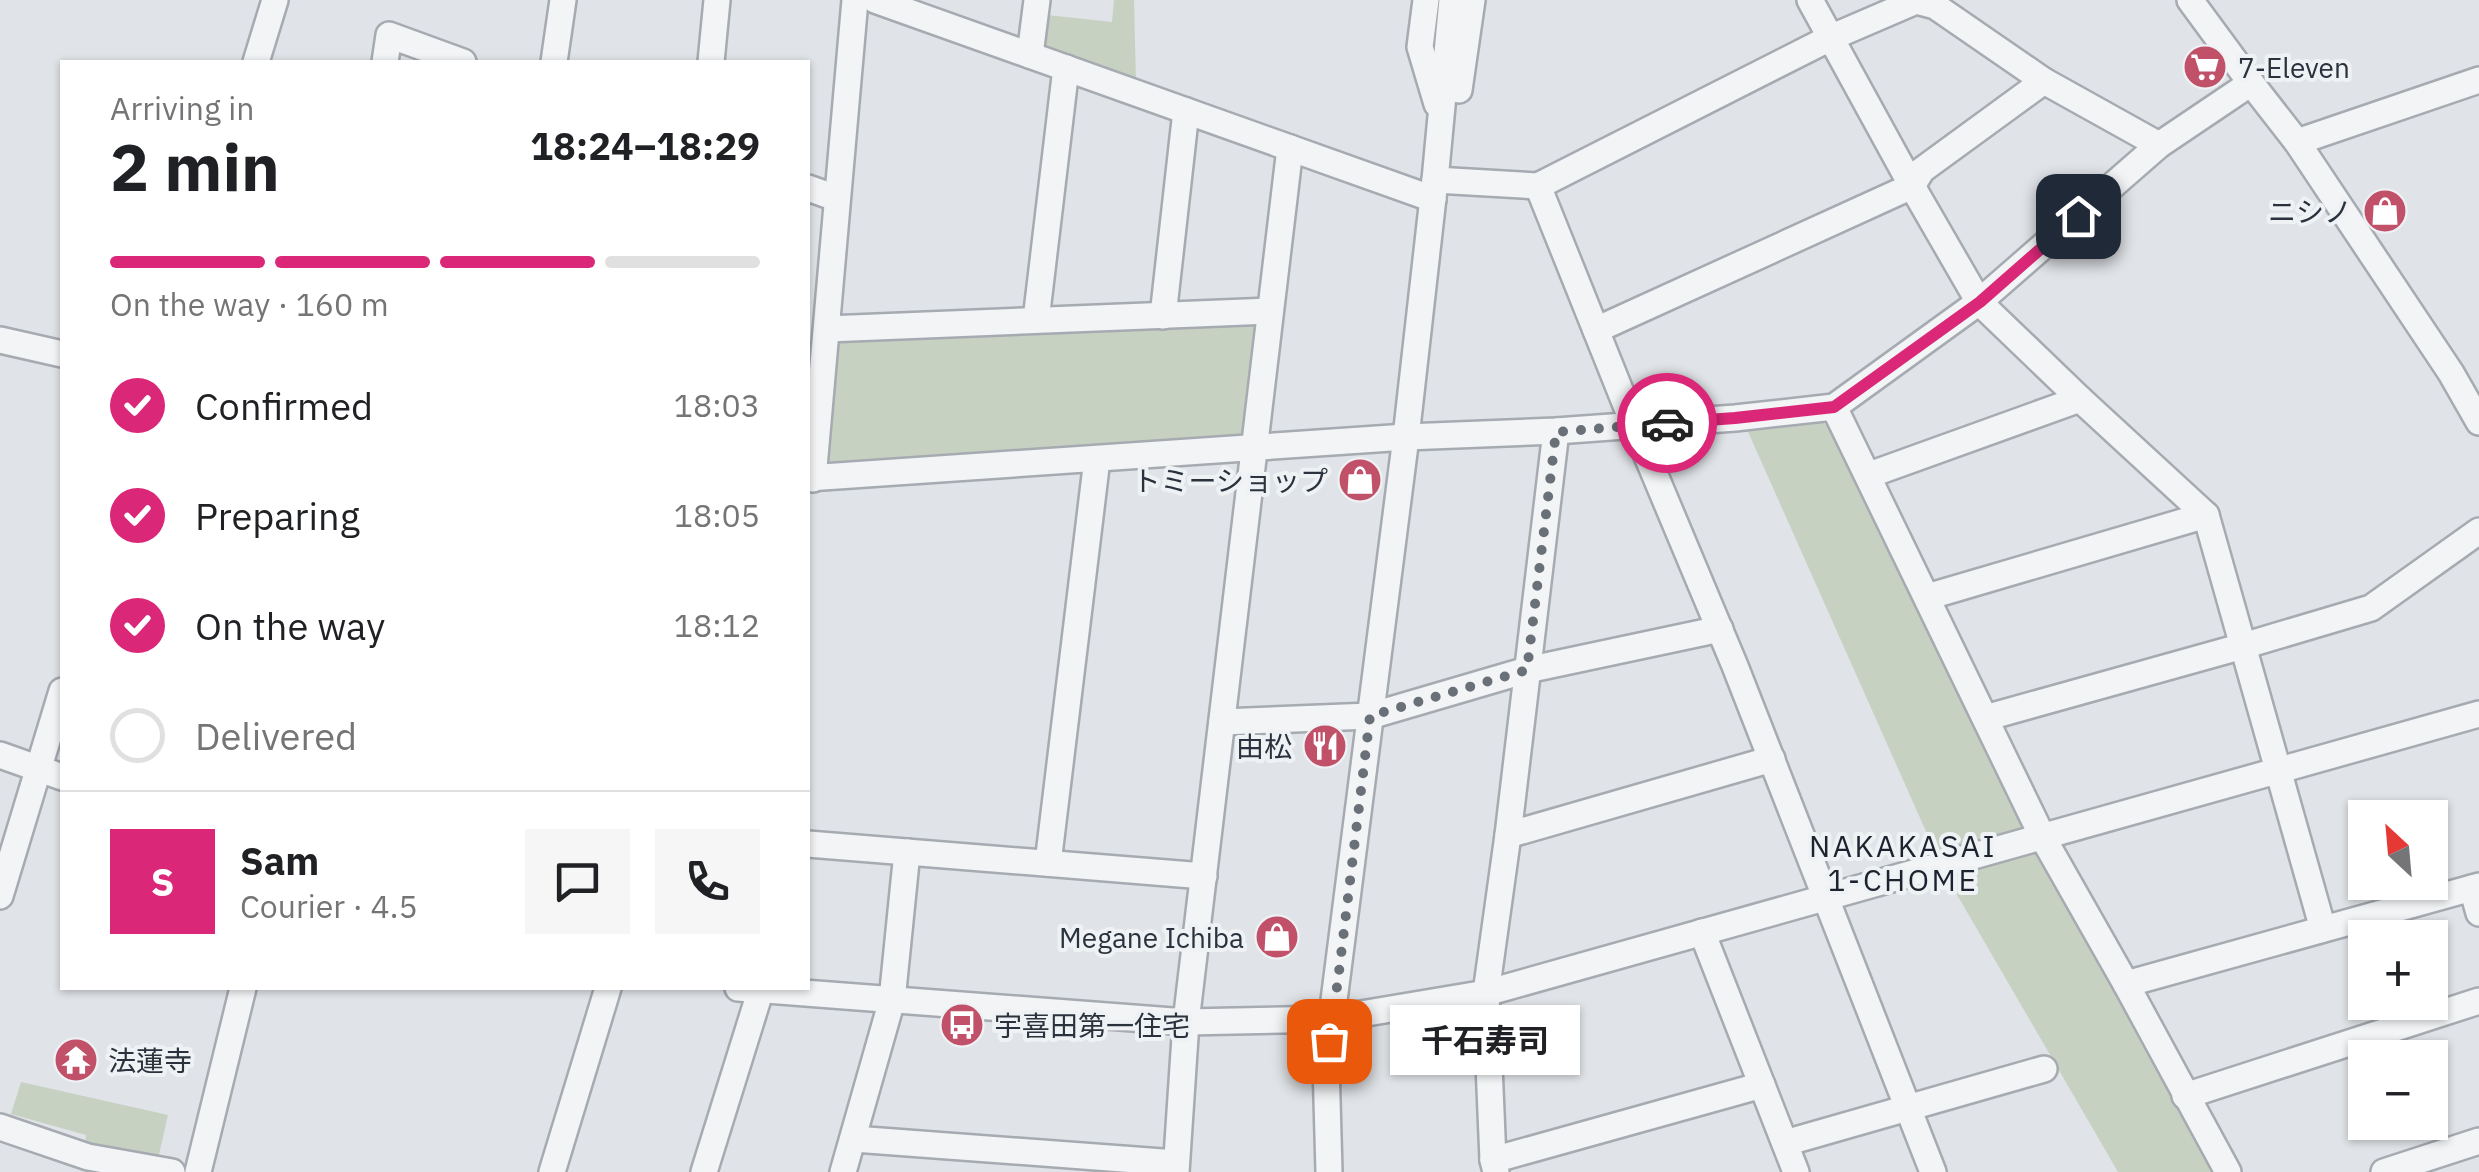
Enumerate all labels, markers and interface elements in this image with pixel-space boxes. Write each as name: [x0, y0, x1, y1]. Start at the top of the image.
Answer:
supermarket icon: 7-Eleven: [2182, 44, 2228, 90]
place label: 7-Eleven: [2238, 49, 2350, 86]
text: Arriving in: [110, 87, 255, 129]
text: 18:24–18:29: [530, 121, 760, 170]
text: 2 min: [110, 124, 280, 209]
pin: [2036, 174, 2121, 259]
shop icon: ニシノ: [2362, 188, 2408, 234]
icon: home: [2051, 189, 2106, 244]
place label: ニシノ: [2268, 193, 2352, 230]
text: On the way · 160 m: [110, 283, 389, 325]
courier: [1617, 373, 1717, 473]
icon: check: [110, 378, 165, 433]
text: Confirmed: [195, 381, 373, 430]
text: 18:03: [674, 384, 760, 426]
icon: car: [1640, 396, 1695, 451]
shop icon: トミーショップ: [1337, 457, 1383, 503]
place label: トミーショップ: [1133, 462, 1328, 499]
icon: check: [110, 488, 165, 543]
text: Preparing: [195, 491, 360, 540]
text: 18:05: [674, 494, 760, 536]
icon: check: [110, 598, 165, 653]
text: On the way: [195, 601, 385, 650]
text: 18:12: [674, 604, 760, 646]
text: Delivered: [195, 711, 357, 760]
restaurant icon: 由松: [1302, 723, 1348, 769]
place label: 由松: [1236, 728, 1292, 765]
north arrow: [2348, 800, 2448, 900]
map controls: [2348, 800, 2448, 1140]
district label: NAKAKASAI 1-CHOME: [1809, 826, 1997, 899]
button: chat: [525, 829, 630, 934]
button: phone: [655, 829, 760, 934]
text: Sam: [240, 836, 319, 885]
text: S: [151, 857, 174, 906]
text: Courier · 4.5: [240, 885, 418, 927]
shop icon: Megane Ichiba: [1254, 914, 1300, 960]
place label: Megane Ichiba: [1059, 919, 1244, 956]
button: +: [2348, 920, 2448, 1020]
pin: [1287, 999, 1372, 1084]
bus stop icon: 宇喜田第一住宅: [939, 1002, 985, 1048]
callout: 千石寿司: [1389, 1006, 1579, 1076]
place label: 宇喜田第一住宅: [994, 1007, 1190, 1044]
icon: bag: [1302, 1014, 1357, 1069]
text: 千石寿司: [1421, 1019, 1549, 1061]
temple icon: 法蓮寺: [53, 1037, 99, 1083]
button: −: [2348, 1040, 2448, 1140]
place label: 法蓮寺: [108, 1042, 192, 1079]

